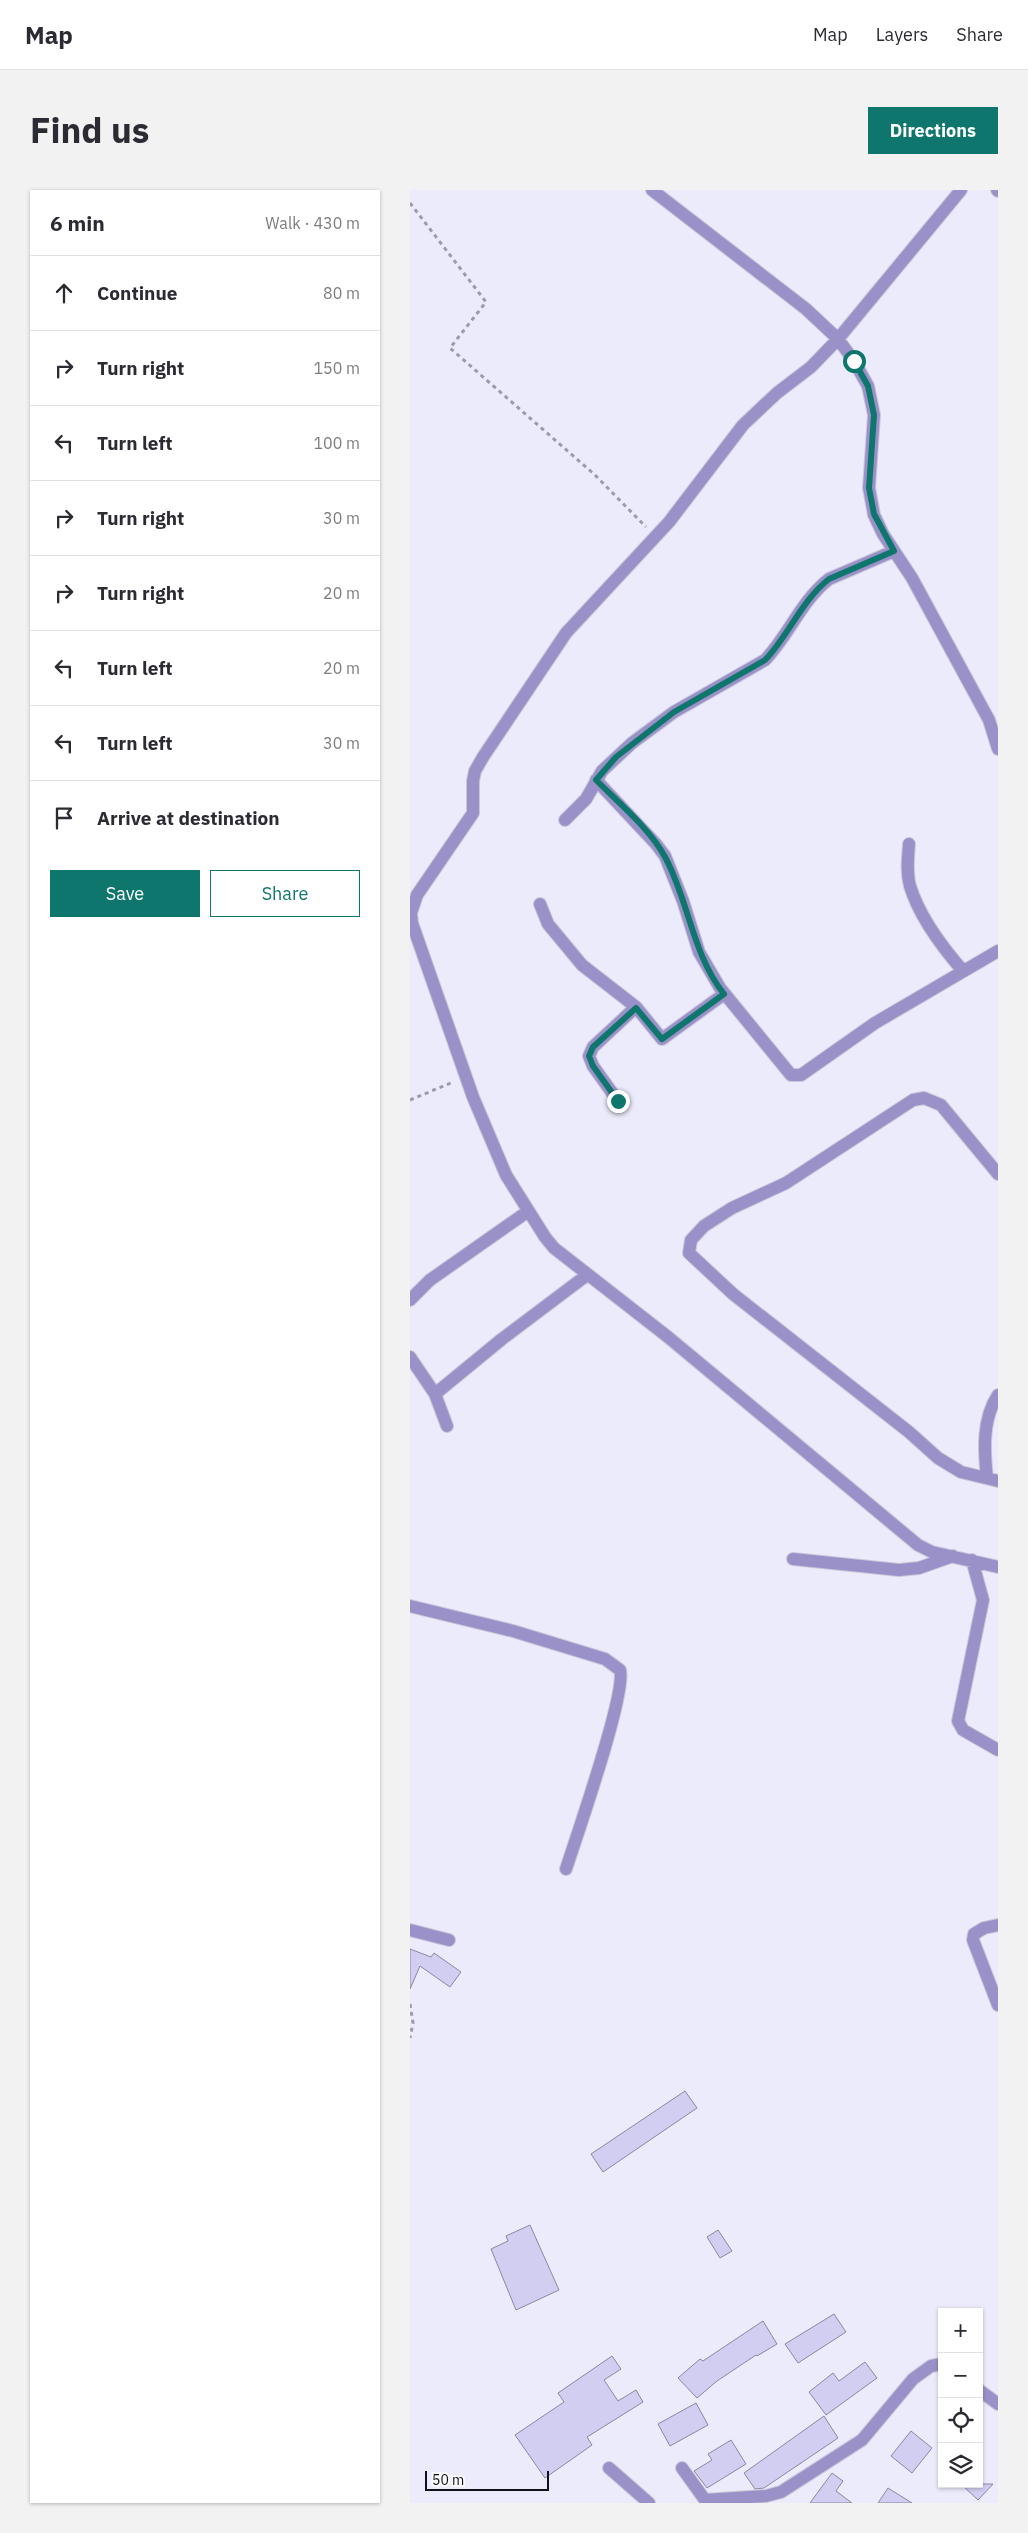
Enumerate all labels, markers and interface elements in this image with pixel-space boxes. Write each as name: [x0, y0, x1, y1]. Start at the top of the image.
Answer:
text: Map: [25, 19, 73, 51]
text: Map: [813, 23, 848, 46]
text: Layers: [876, 23, 928, 46]
text: Share: [956, 23, 1003, 46]
text: Find us: [30, 107, 149, 153]
button: Directions: [868, 107, 998, 154]
text: 6 min: [50, 209, 105, 237]
text: Walk · 430 m: [265, 213, 360, 233]
icon: ahead: [50, 279, 78, 307]
text: Continue: [97, 281, 177, 305]
text: 80 m: [323, 283, 360, 303]
route start: [843, 350, 866, 373]
icon: right: [50, 354, 78, 382]
text: Turn right: [97, 356, 184, 380]
text: 150 m: [313, 358, 360, 378]
icon: left: [50, 429, 78, 457]
text: Turn left: [97, 431, 173, 455]
text: 100 m: [313, 433, 360, 453]
icon: right: [50, 504, 78, 532]
text: Turn right: [97, 506, 184, 530]
text: 30 m: [323, 508, 360, 528]
icon: right: [50, 579, 78, 607]
text: Turn right: [97, 581, 184, 605]
text: 20 m: [323, 583, 360, 603]
icon: left: [50, 654, 78, 682]
text: Turn left: [97, 656, 173, 680]
text: 20 m: [323, 658, 360, 678]
icon: left: [50, 729, 78, 757]
text: Turn left: [97, 731, 173, 755]
text: 30 m: [323, 733, 360, 753]
icon: arrive: [50, 804, 78, 832]
text: Arrive at destination: [97, 806, 280, 830]
button: Save: [50, 870, 200, 917]
button: Share: [210, 870, 360, 917]
route end: [607, 1090, 630, 1113]
map controls: [938, 2308, 983, 2488]
button: +: [938, 2308, 983, 2353]
button: −: [938, 2353, 983, 2398]
button: locate: [938, 2398, 983, 2443]
button: layers: [938, 2443, 983, 2488]
scale bar: [425, 2468, 549, 2491]
text: 50 m: [432, 2471, 464, 2489]

